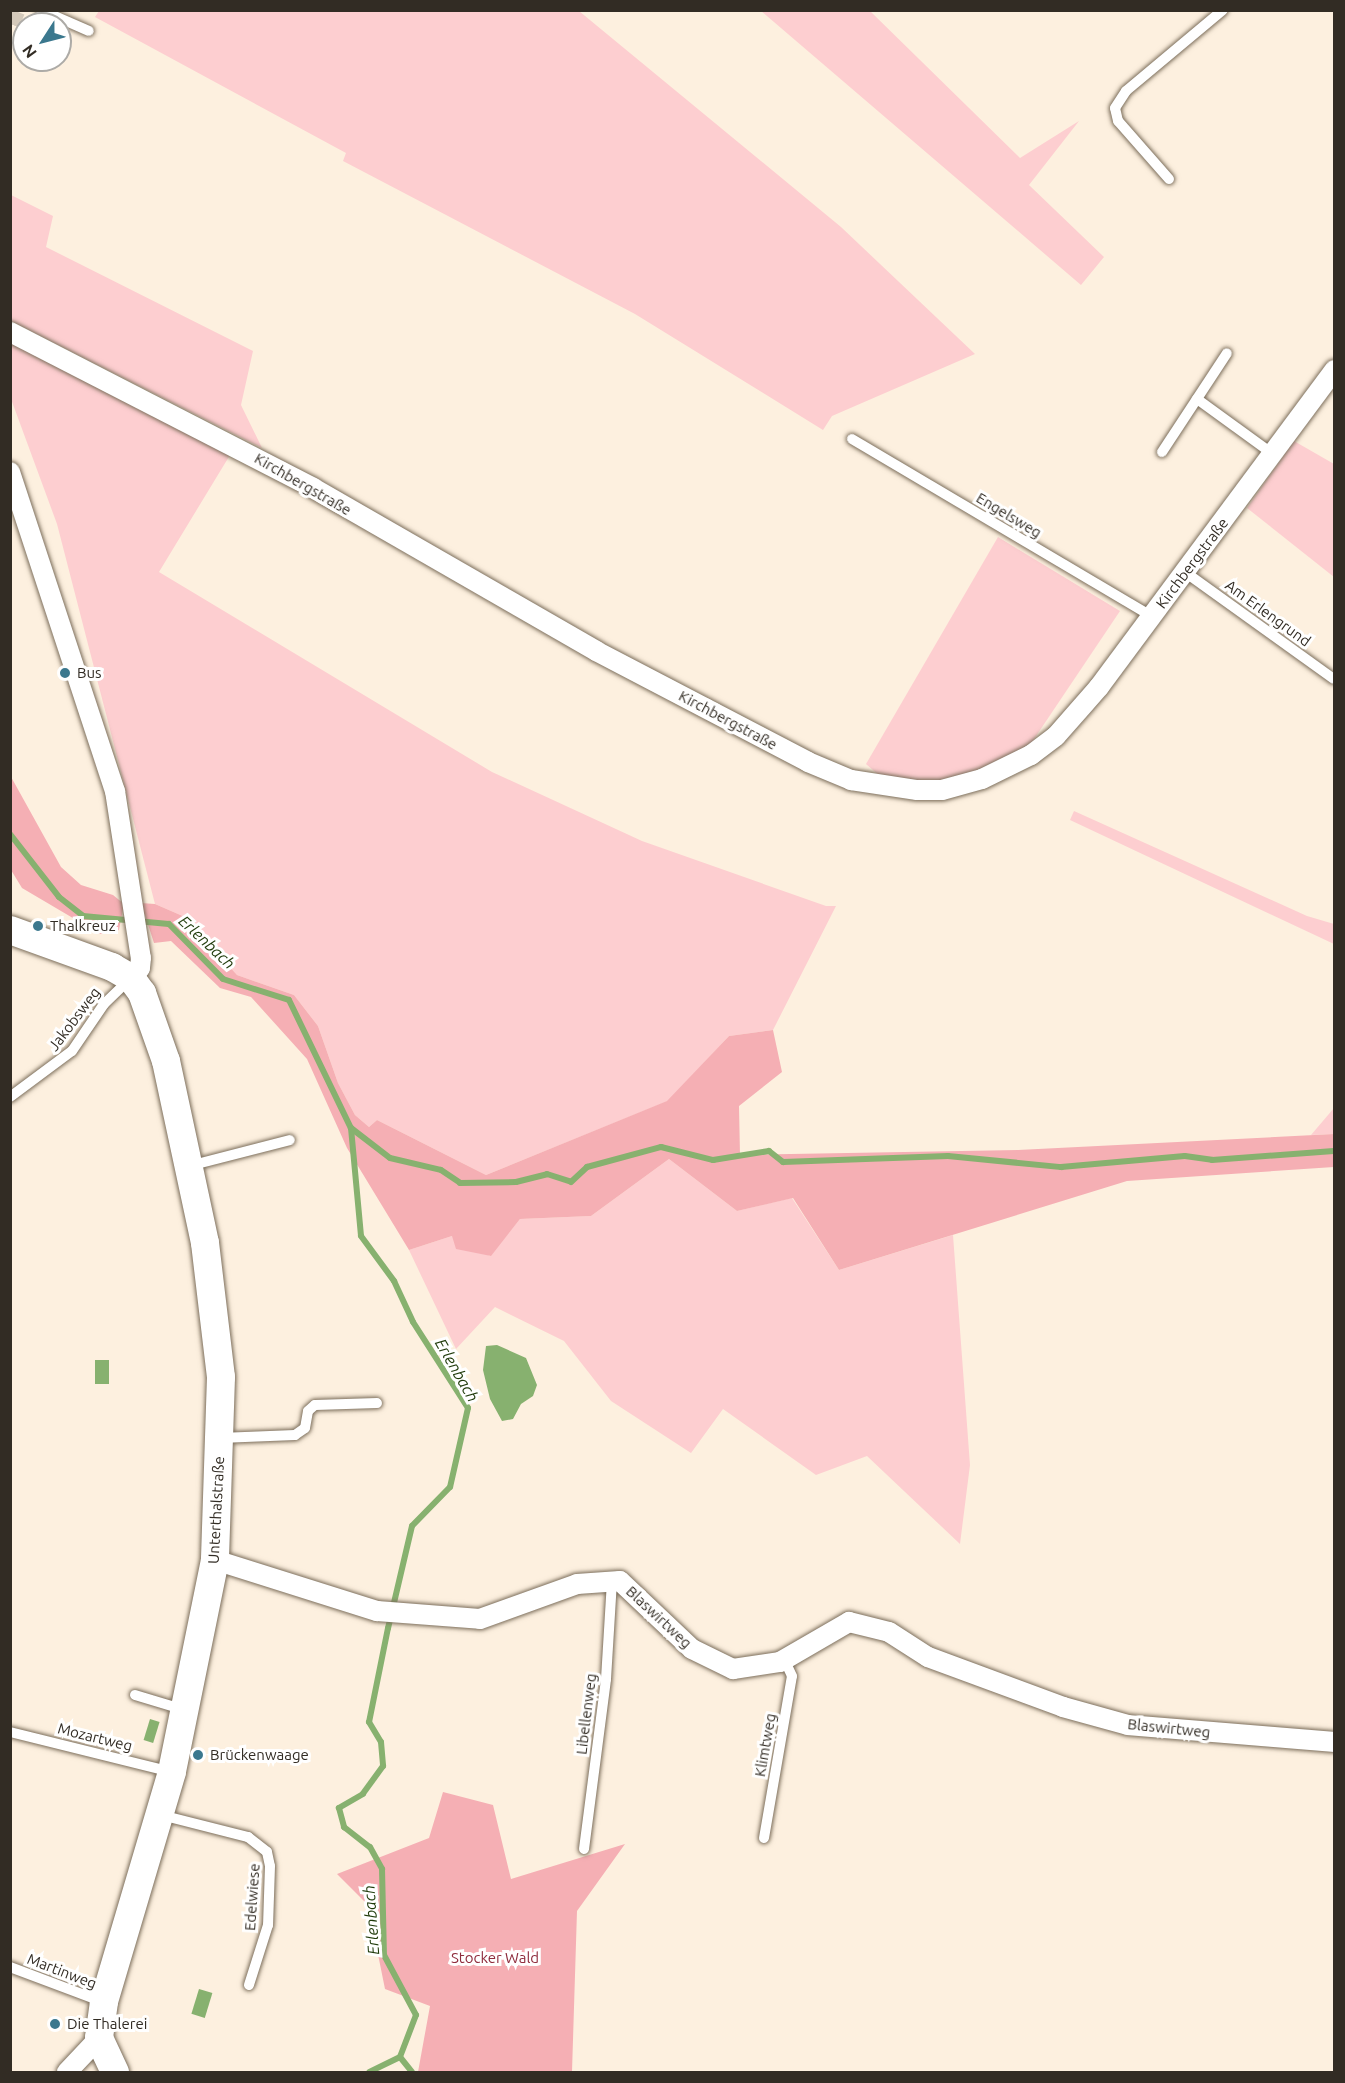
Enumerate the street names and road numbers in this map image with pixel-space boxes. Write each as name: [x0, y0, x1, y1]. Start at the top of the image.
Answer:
street label: Kirchbergstraße: [251, 449, 355, 519]
street label: Engelsweg: [973, 489, 1045, 541]
street label: Kirchbergstraße: [1152, 514, 1232, 612]
street label: Am Erlengrund: [1222, 576, 1314, 650]
street label: Kirchbergstraße: [676, 687, 780, 753]
street label: Jakobsweg: [44, 984, 104, 1054]
street label: Unterthalstraße: [204, 1456, 228, 1564]
street label: Blaswirtweg: [622, 1582, 696, 1652]
street label: Libellenweg: [572, 1672, 600, 1756]
street label: Klimtweg: [751, 1712, 779, 1778]
street label: Blaswirtweg: [1127, 1715, 1211, 1741]
street label: Mozartweg: [56, 1719, 134, 1755]
street label: Edelwiese: [241, 1863, 263, 1931]
street label: Martinweg: [25, 1950, 99, 1992]

